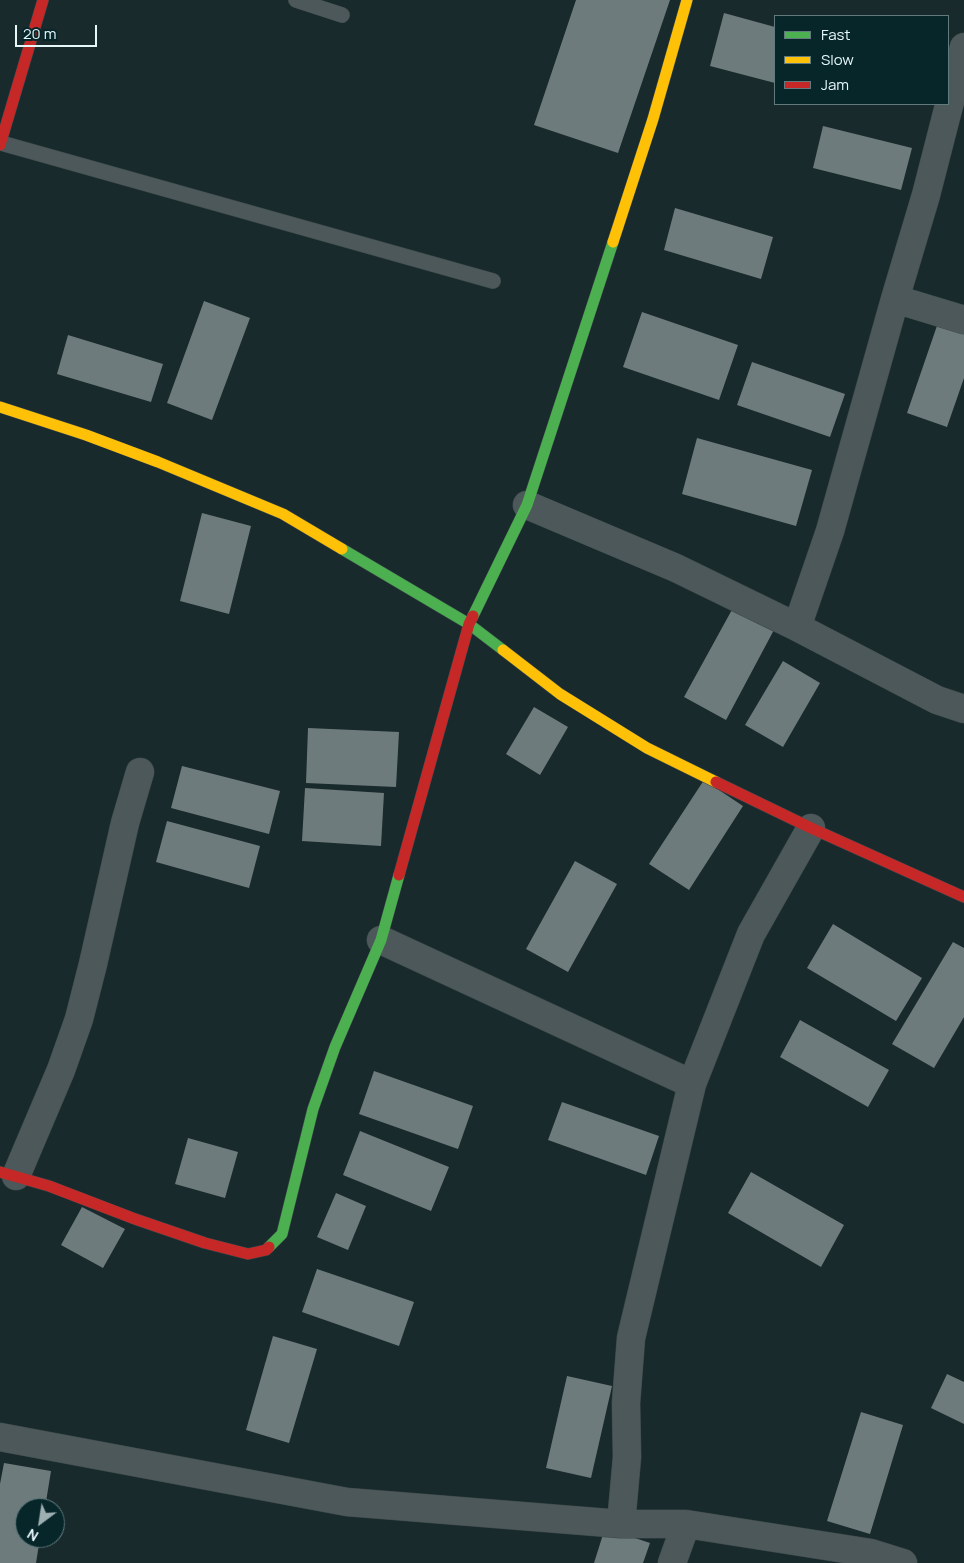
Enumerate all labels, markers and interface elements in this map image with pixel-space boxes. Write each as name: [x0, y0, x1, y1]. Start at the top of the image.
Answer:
scale bar: [18, 15, 100, 47]
legend: [774, 15, 949, 105]
text: 20 m: [23, 23, 56, 44]
text: Fast: [821, 24, 850, 45]
text: Slow: [821, 49, 854, 70]
text: Jam: [821, 74, 849, 95]
north arrow: [15, 1498, 65, 1548]
text: N: [23, 1525, 42, 1546]

